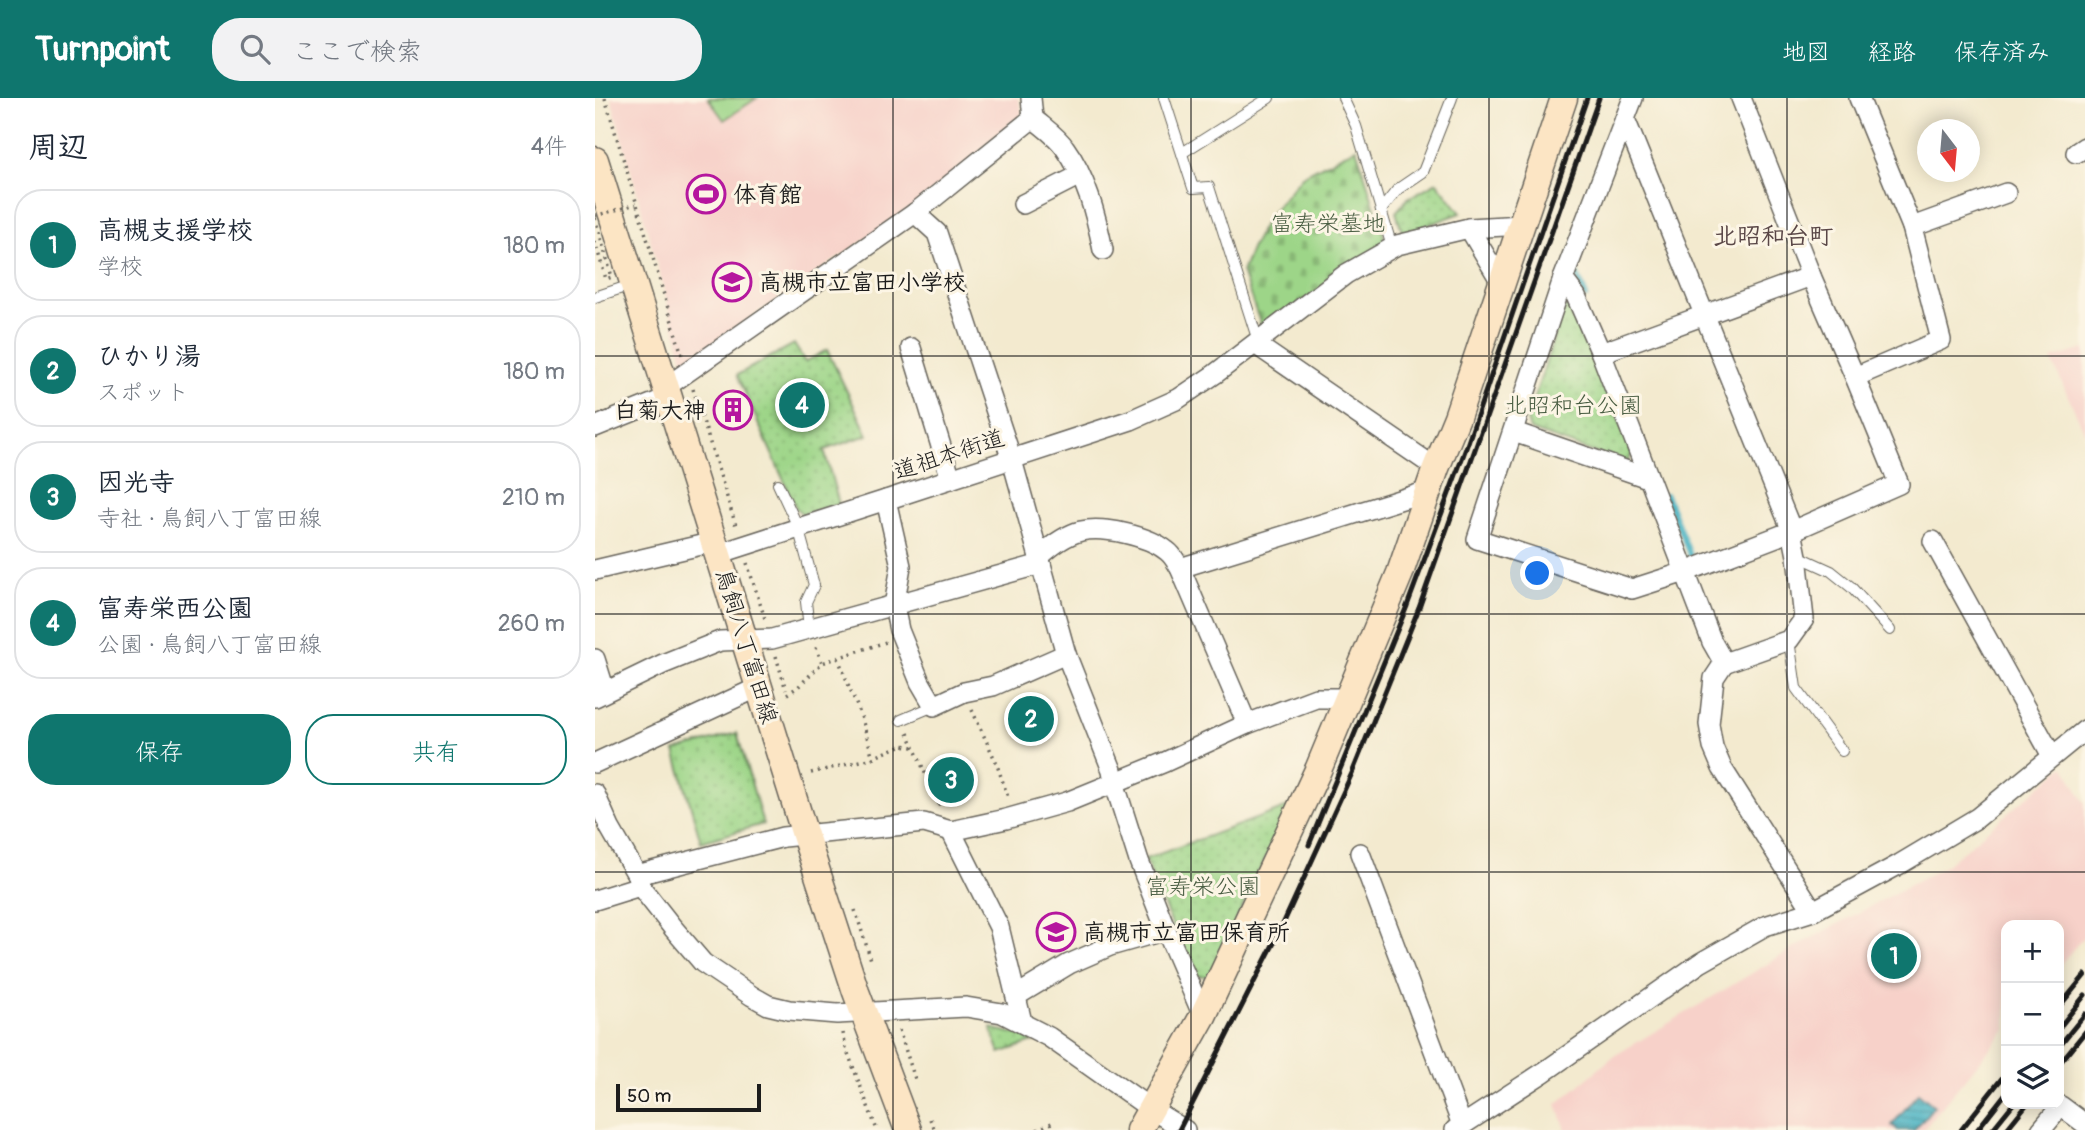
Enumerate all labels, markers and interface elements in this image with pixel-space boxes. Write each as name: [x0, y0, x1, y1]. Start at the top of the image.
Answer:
search box: [212, 18, 702, 81]
text: Turnpoint: [35, 29, 170, 70]
icon: search: [236, 30, 274, 68]
text: ここで検索: [292, 36, 422, 68]
text: 地図: [1782, 38, 1830, 67]
text: 経路: [1868, 38, 1916, 67]
text: 保存済み: [1954, 38, 2050, 67]
north arrow: [1917, 119, 1980, 182]
text: 周辺: [28, 129, 88, 166]
text: 4件: [531, 132, 567, 161]
sports icon: 体育館: [685, 173, 727, 215]
place label: 体育館: [733, 180, 802, 209]
park label: 富寿栄墓地: [1271, 209, 1386, 238]
text: 高槻支援学校: [97, 215, 253, 247]
district label: 北昭和台町: [1713, 222, 1833, 251]
text: 1: [49, 231, 58, 260]
text: 180 m: [503, 231, 565, 260]
text: 学校: [97, 252, 143, 281]
school or university icon: 高槻市立富田小学校: [711, 261, 753, 303]
place label: 高槻市立富田小学校: [759, 268, 966, 297]
text: ひかり湯: [97, 341, 201, 373]
text: 2: [47, 357, 59, 386]
text: 180 m: [503, 357, 565, 386]
text: スポット: [97, 378, 189, 407]
pin: 4: [779, 379, 825, 431]
building icon: 白菊大神: [712, 389, 754, 431]
park label: 北昭和台公園: [1504, 391, 1642, 420]
place label: 白菊大神: [614, 396, 706, 425]
street label: 道祖本街道: [890, 423, 1008, 486]
text: 因光寺: [97, 467, 175, 499]
text: 3: [47, 483, 59, 512]
text: 210 m: [502, 483, 565, 512]
text: 寺社 · 鳥飼八丁富田線: [97, 504, 321, 533]
your location: [1520, 556, 1554, 590]
street label: 鳥飼八丁富田線: [709, 565, 784, 727]
text: 富寿栄西公園: [97, 593, 253, 625]
text: 4: [46, 609, 60, 638]
text: 260 m: [498, 609, 565, 638]
text: 公園 · 鳥飼八丁富田線: [97, 630, 321, 659]
pin: 2: [1008, 693, 1054, 745]
button: 保存: [28, 714, 291, 785]
button: 共有: [305, 714, 567, 785]
pin: 3: [928, 754, 974, 806]
park label: 富寿栄公園: [1146, 872, 1261, 901]
school or university icon: 高槻市立富田保育所: [1035, 911, 1077, 953]
place label: 高槻市立富田保育所: [1083, 918, 1290, 947]
map controls: [2001, 920, 2064, 1109]
button: +: [2001, 920, 2064, 983]
pin: 1: [1871, 930, 1917, 982]
button: −: [2001, 983, 2064, 1046]
button: layers: [2001, 1046, 2064, 1109]
scale bar: [616, 1081, 761, 1113]
text: 50 m: [627, 1084, 671, 1108]

